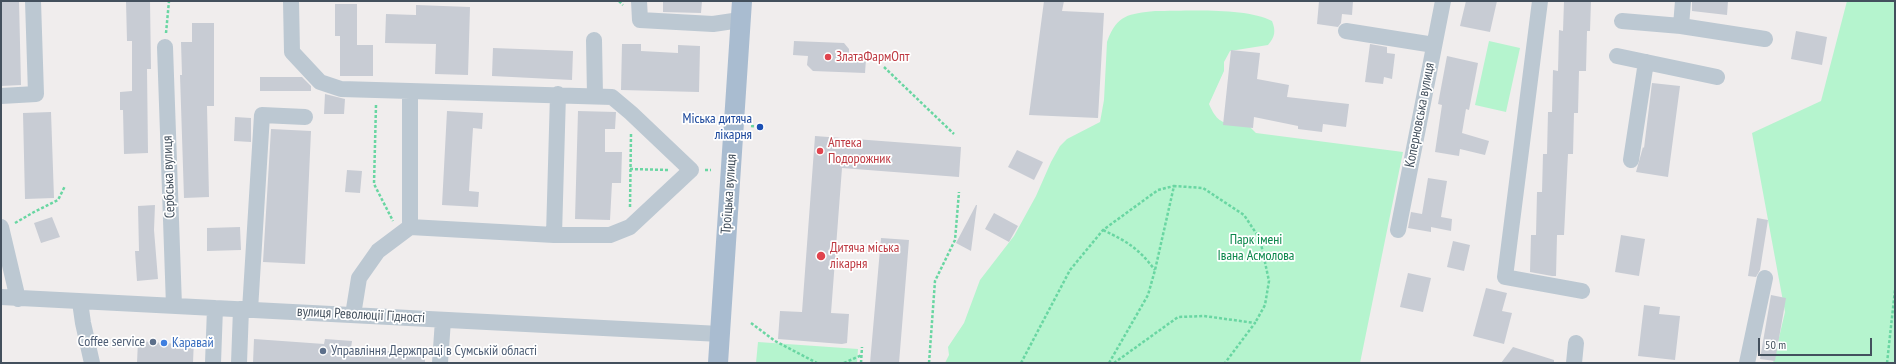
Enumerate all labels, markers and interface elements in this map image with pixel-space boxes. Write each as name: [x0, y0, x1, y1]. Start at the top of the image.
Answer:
place label: ЗлатаФармОпт: [836, 49, 909, 65]
marker: ЗлатаФармОпт: [823, 52, 833, 62]
street label: Коперновська вулиця: [1402, 61, 1438, 169]
place label: Міська дитяча лікарня: [682, 111, 752, 144]
marker: Міська дитяча лікарня: [755, 122, 765, 132]
place label: Аптека Подорожник: [828, 135, 891, 168]
street label: Сербська вулиця: [159, 136, 179, 218]
marker: Аптека Подорожник: [815, 146, 825, 156]
street label: Троїцька вулиця: [718, 154, 740, 234]
park label: Парк імені Івана Асмолова: [1218, 232, 1294, 264]
place label: Дитяча міська лікарня: [830, 240, 899, 272]
marker: Дитяча міська лікарня: [815, 250, 827, 262]
street label: вулиця Революції Гідності: [297, 303, 425, 327]
scale bar: [1760, 330, 1874, 356]
place label: Сoffee service: [78, 334, 145, 350]
place label: Каравай: [172, 335, 214, 351]
marker: Сoffee service: [148, 337, 158, 347]
text: 50 m: [1765, 337, 1786, 352]
marker: Каравай: [159, 338, 169, 348]
place label: Управління Держпраці в Сумській області: [331, 343, 537, 359]
marker: Управління Держпраці в Сумській області: [318, 346, 328, 356]

